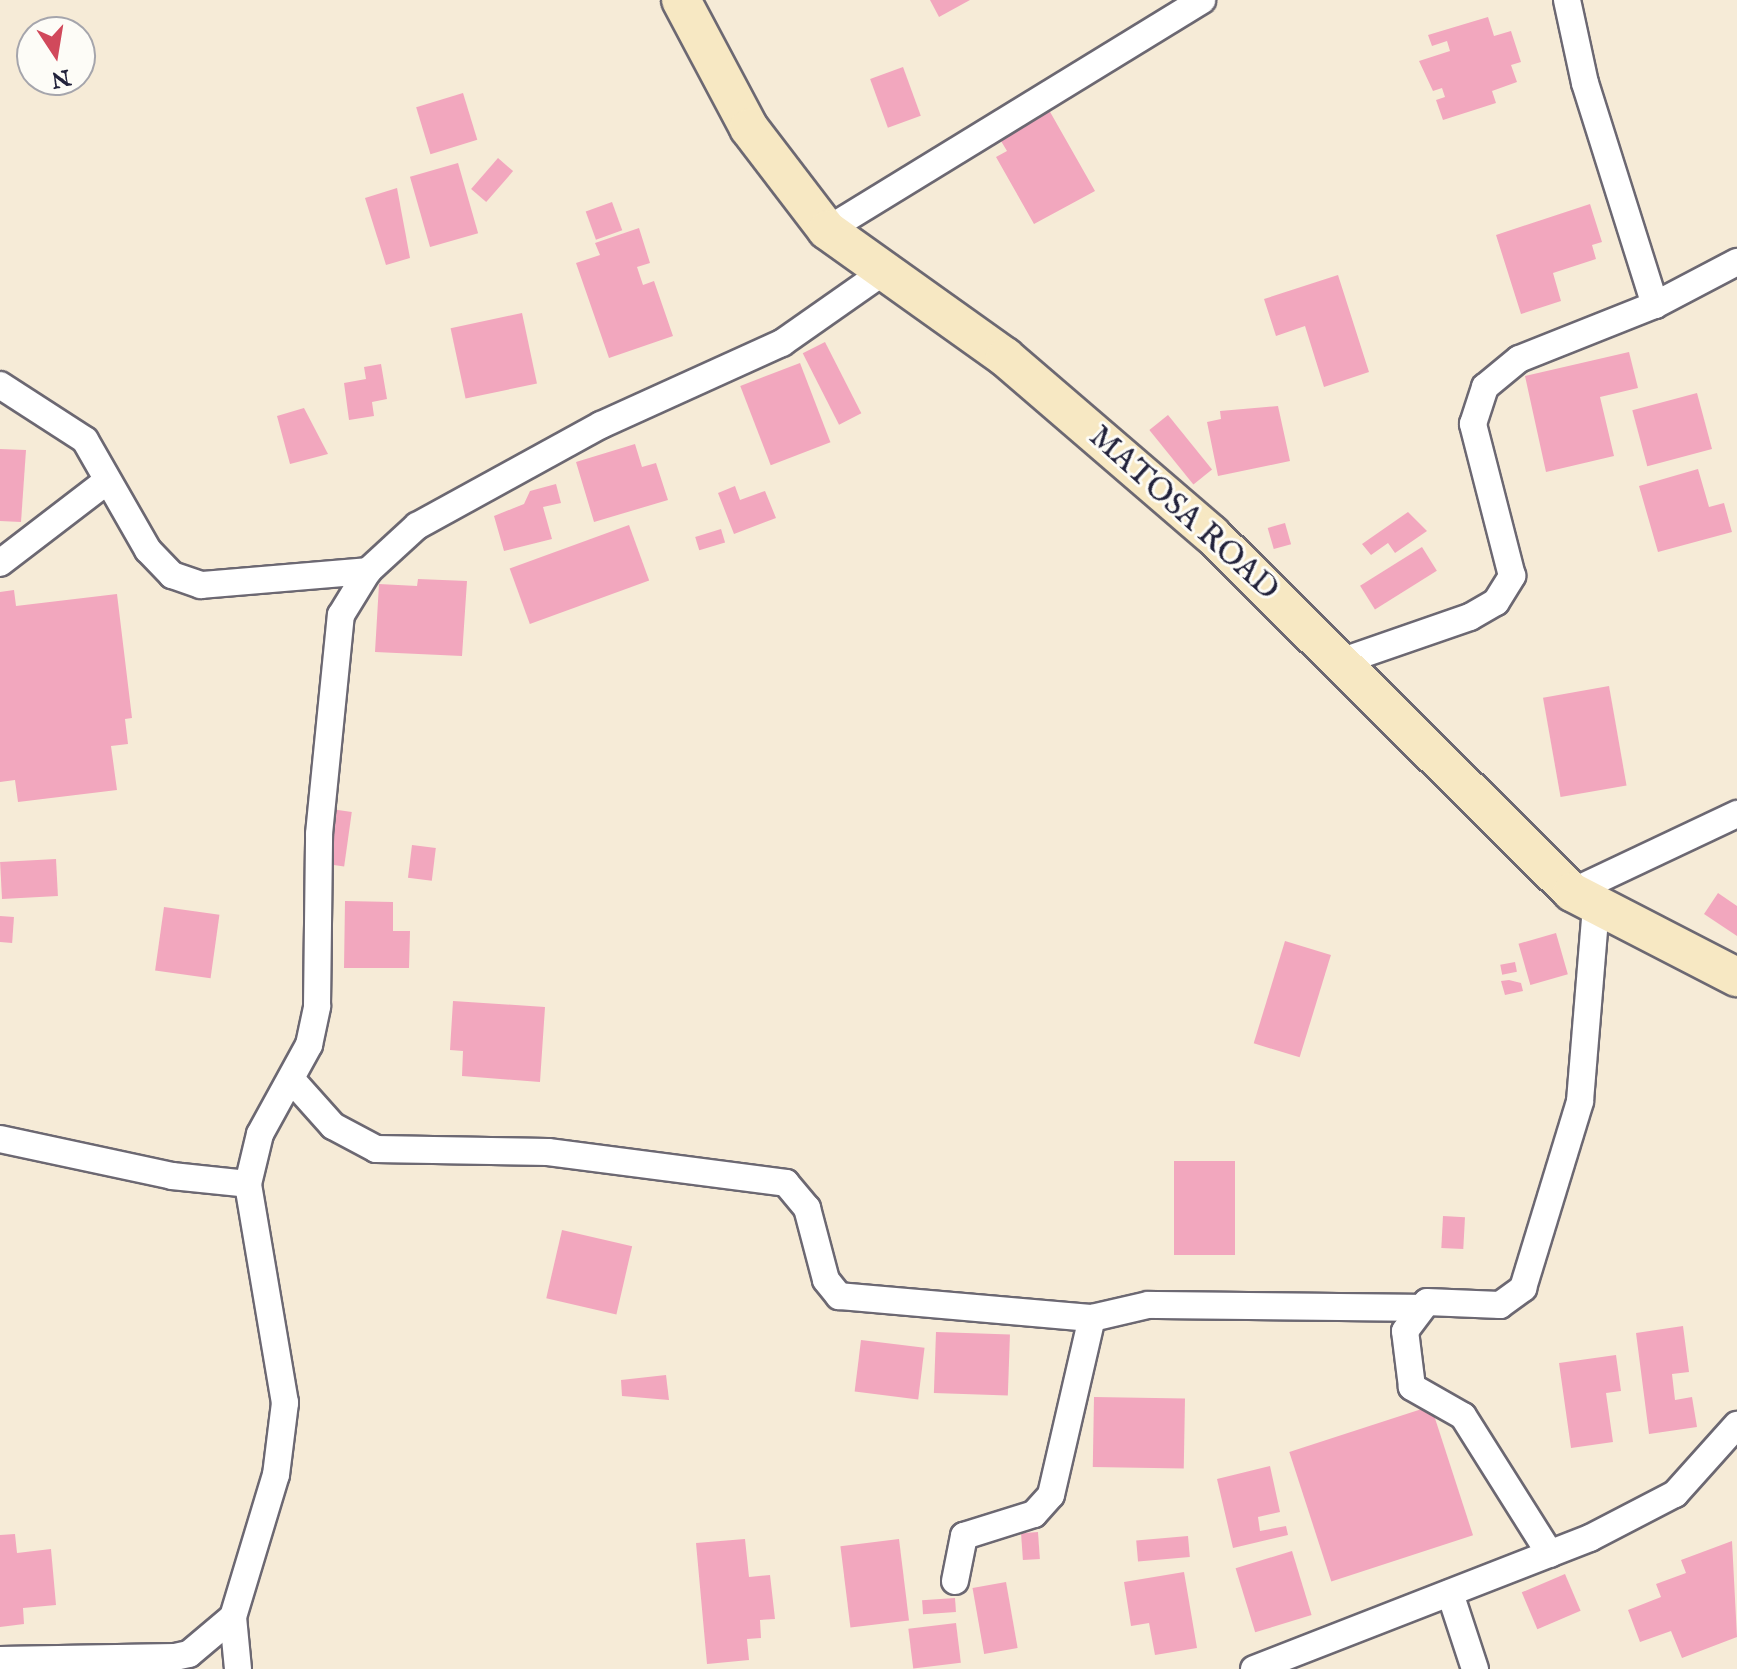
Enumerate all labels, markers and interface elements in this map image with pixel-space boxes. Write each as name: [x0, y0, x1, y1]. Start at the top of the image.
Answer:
north arrow: [16, 16, 96, 96]
text: N: [48, 62, 73, 93]
street label: MATOSA ROAD: [1080, 419, 1286, 609]

